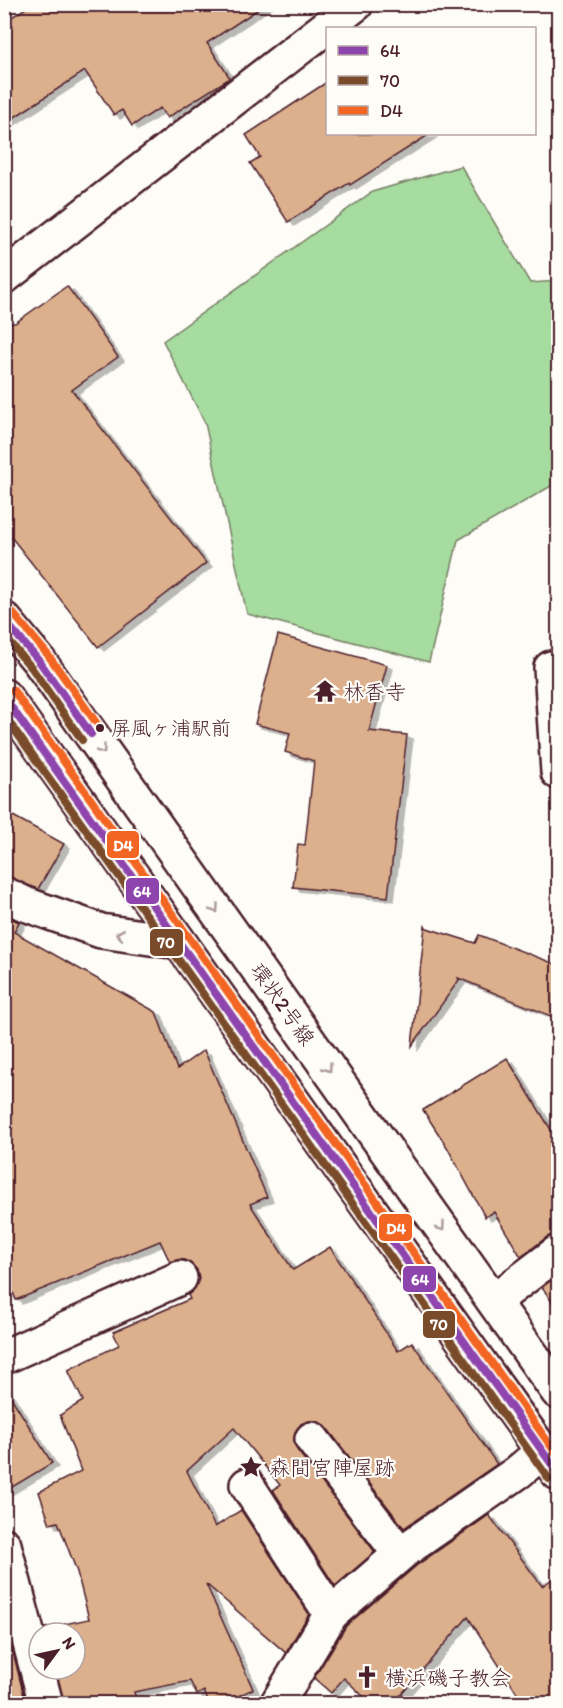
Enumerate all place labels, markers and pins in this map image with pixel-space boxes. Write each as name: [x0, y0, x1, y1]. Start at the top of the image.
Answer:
temple icon: 林香寺: [312, 678, 338, 704]
place label: 林香寺: [343, 679, 406, 704]
place label: 屏風ヶ浦駅前: [111, 716, 231, 740]
marker: 屏風ヶ浦駅前: [94, 722, 106, 734]
place icon: 森間宮陣屋跡: [238, 1454, 264, 1480]
place label: 森間宮陣屋跡: [269, 1455, 395, 1480]
church icon: 横浜磯子教会: [354, 1664, 380, 1690]
place label: 横浜磯子教会: [385, 1665, 511, 1690]

